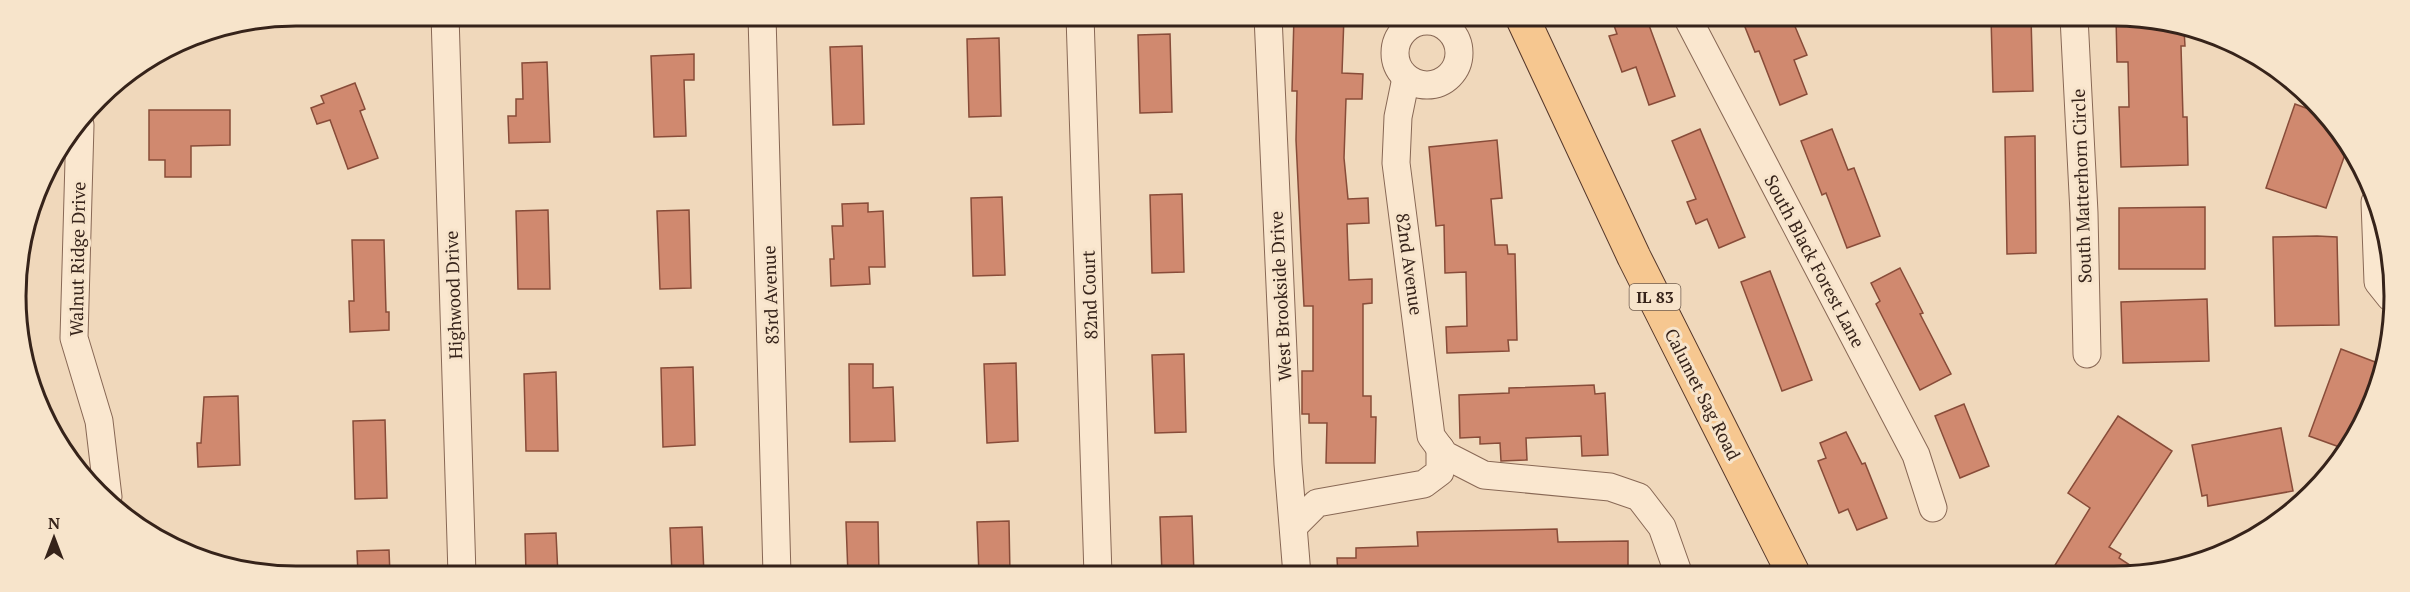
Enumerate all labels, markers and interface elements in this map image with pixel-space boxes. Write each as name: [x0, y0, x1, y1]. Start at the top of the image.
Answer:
street label: South Matterhorn Circle: [2066, 88, 2096, 284]
street label: South Black Forest Lane: [1759, 170, 1871, 352]
street label: Walnut Ridge Drive: [64, 181, 90, 337]
street label: West Brookside Drive: [1264, 210, 1296, 382]
street label: 82nd Avenue: [1391, 211, 1429, 317]
street label: Highwood Drive: [439, 230, 467, 360]
street label: 83rd Avenue: [756, 245, 784, 345]
street label: 82nd Court: [1075, 250, 1103, 340]
road number: IL 83: [1630, 284, 1680, 310]
street label: Calumet Sag Road: [1659, 324, 1747, 464]
north arrow: [24, 508, 84, 568]
text: N: [48, 512, 60, 534]

